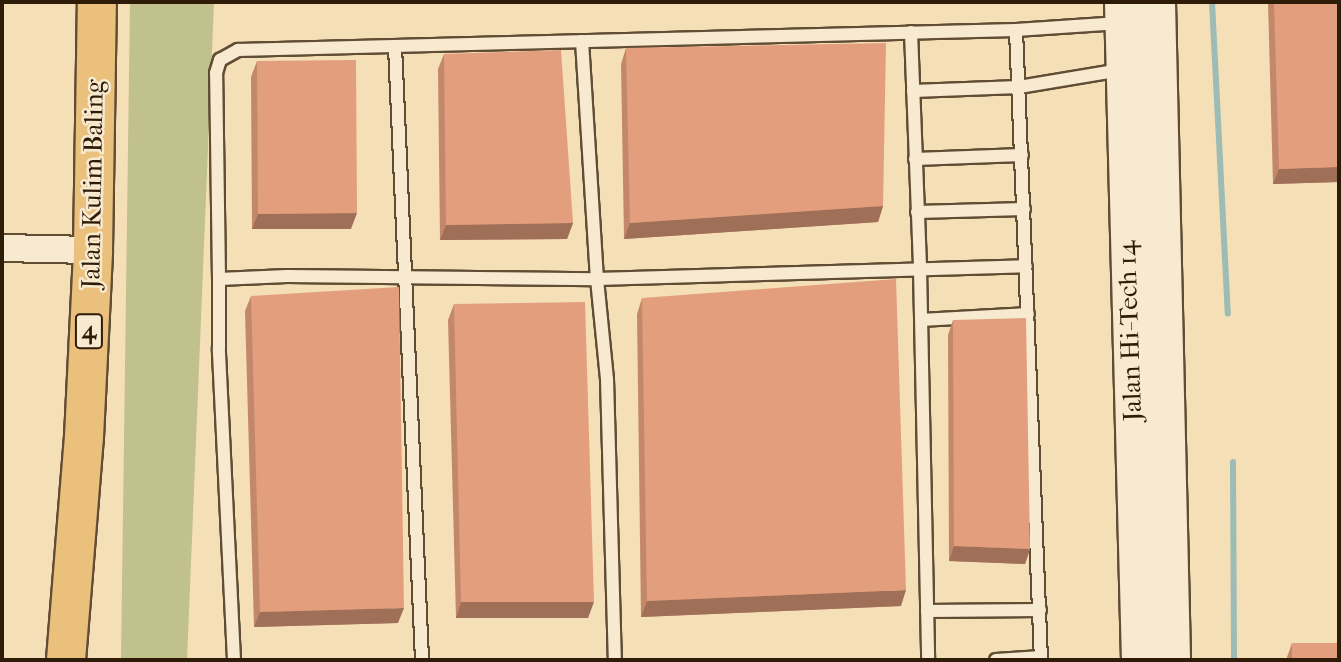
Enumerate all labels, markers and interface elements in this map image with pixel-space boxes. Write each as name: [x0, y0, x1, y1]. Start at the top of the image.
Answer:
street label: Jalan Kulim Baling: [76, 79, 110, 289]
street label: Jalan Hi-Tech 14: [1111, 240, 1149, 422]
road number: 4: [73, 310, 105, 352]

